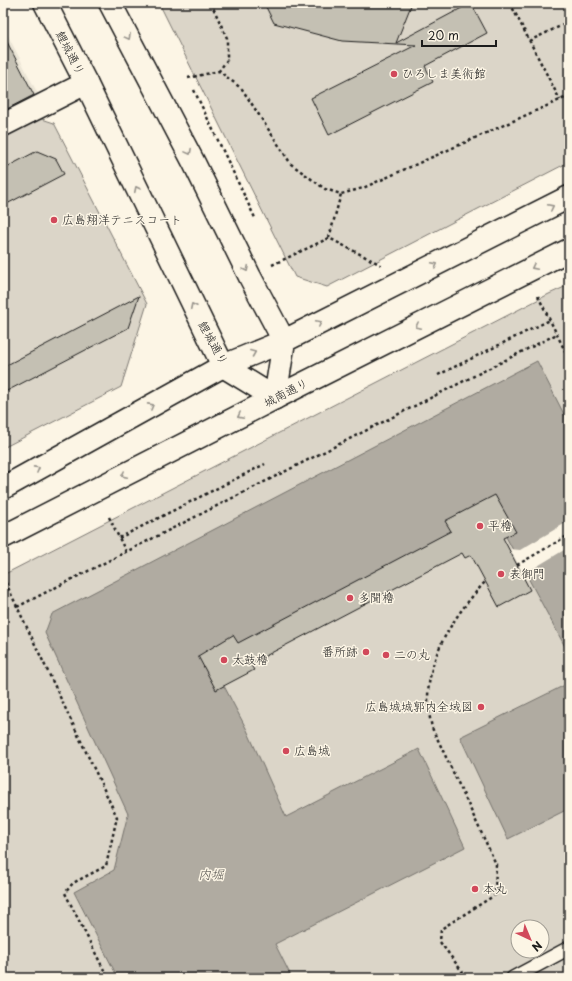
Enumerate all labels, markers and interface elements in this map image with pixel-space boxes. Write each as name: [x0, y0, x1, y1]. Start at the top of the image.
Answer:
scale bar: [422, 22, 496, 48]
text: 20 m: [428, 26, 459, 44]
street label: 鯉城通り: [52, 27, 90, 78]
one-way arrow: [123, 33, 131, 41]
place label: ひろしま美術館: [402, 64, 486, 82]
marker: ひろしま美術館: [389, 69, 399, 79]
one-way arrow: [184, 148, 192, 156]
one-way arrow: [134, 186, 142, 193]
one-way arrow: [547, 204, 554, 211]
place label: 広島翔洋テニスコート: [62, 210, 182, 228]
marker: 広島翔洋テニスコート: [49, 215, 59, 225]
one-way arrow: [431, 262, 438, 270]
one-way arrow: [531, 262, 538, 270]
one-way arrow: [241, 265, 249, 272]
one-way arrow: [191, 303, 198, 310]
street label: 鯉城通り: [194, 317, 233, 368]
one-way arrow: [314, 321, 322, 328]
one-way arrow: [415, 321, 422, 329]
one-way arrow: [250, 350, 257, 358]
street label: 城南通り: [260, 373, 311, 411]
one-way arrow: [147, 403, 154, 411]
one-way arrow: [237, 411, 244, 419]
one-way arrow: [33, 466, 40, 474]
one-way arrow: [121, 470, 129, 478]
place label: 平櫓: [488, 516, 512, 534]
marker: 平櫓: [475, 521, 485, 531]
place label: 表御門: [509, 564, 545, 582]
marker: 表御門: [496, 569, 506, 579]
place label: 多聞櫓: [358, 588, 394, 606]
marker: 多聞櫓: [345, 593, 355, 603]
place label: 番所跡: [322, 642, 358, 660]
place label: 二の丸: [394, 645, 430, 663]
marker: 番所跡: [361, 647, 371, 657]
place label: 太鼓櫓: [232, 650, 268, 668]
marker: 二の丸: [381, 650, 391, 660]
marker: 太鼓櫓: [219, 655, 229, 665]
place label: 広島城城郭内全域図: [365, 697, 473, 715]
marker: 広島城城郭内全域図: [476, 702, 486, 712]
place label: 広島城: [294, 741, 330, 759]
marker: 広島城: [281, 746, 291, 756]
water label: 内堀: [198, 864, 225, 883]
place label: 本丸: [483, 879, 507, 897]
marker: 本丸: [470, 884, 480, 894]
north arrow: [510, 919, 550, 959]
text: N: [528, 937, 546, 956]

